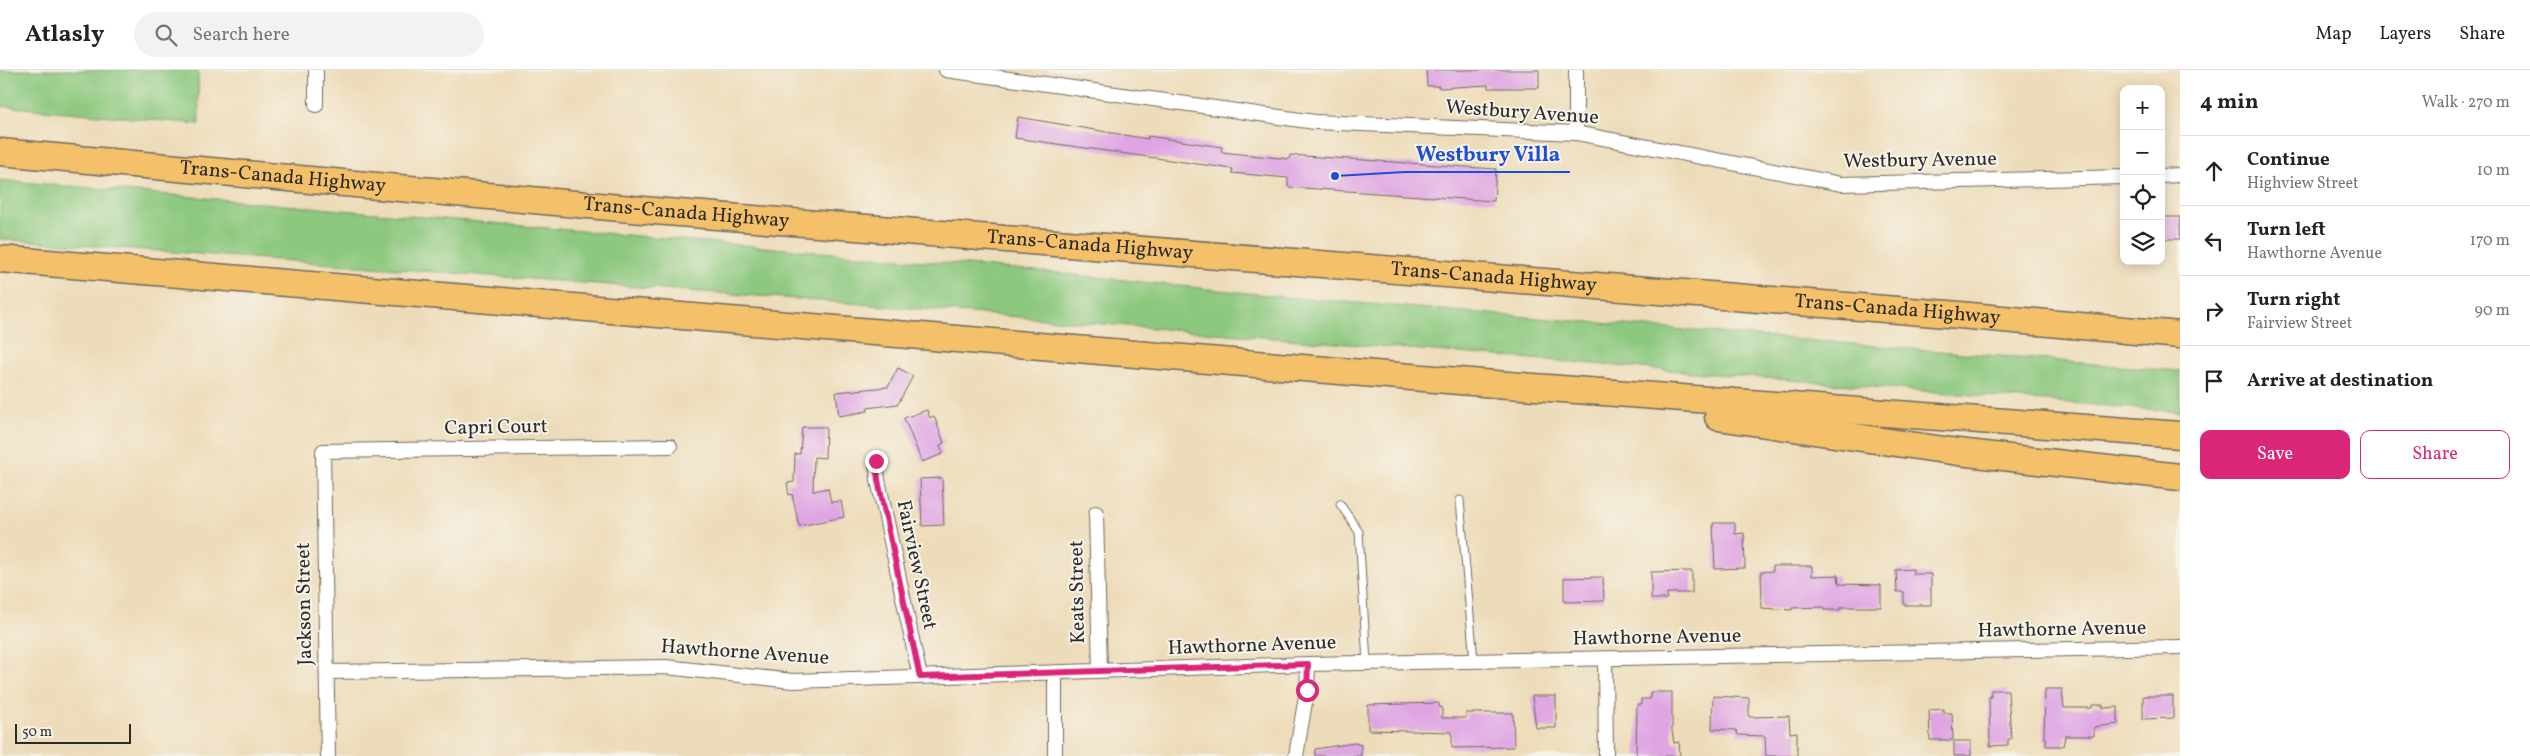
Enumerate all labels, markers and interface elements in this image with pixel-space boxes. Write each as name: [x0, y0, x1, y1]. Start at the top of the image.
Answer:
search box: [134, 12, 484, 57]
text: Atlasly: [25, 18, 104, 52]
icon: search: [152, 21, 180, 49]
text: Search here: [192, 22, 290, 48]
text: Map: [2315, 22, 2351, 47]
text: Layers: [2379, 22, 2431, 47]
text: Share: [2459, 22, 2505, 47]
map controls: [2120, 85, 2165, 265]
button: +: [2120, 85, 2165, 130]
text: 4 min: [2200, 88, 2259, 117]
text: Walk · 270 m: [2422, 92, 2510, 114]
street label: Westbury Avenue: [1444, 94, 1600, 132]
button: −: [2120, 130, 2165, 175]
callout: Westbury Villa: [1405, 136, 1570, 172]
text: Westbury Villa: [1416, 141, 1560, 170]
street label: Westbury Avenue: [1843, 146, 1997, 176]
text: Continue: [2247, 147, 2330, 173]
street label: Trans-Canada Highway: [179, 154, 387, 201]
icon: ahead: [2200, 157, 2228, 185]
text: 10 m: [2477, 160, 2510, 182]
text: Highview Street: [2247, 173, 2359, 195]
button: locate: [2120, 175, 2165, 220]
street label: Trans-Canada Highway: [582, 191, 791, 236]
text: Turn left: [2247, 217, 2326, 243]
button: layers: [2120, 220, 2165, 265]
street label: Trans-Canada Highway: [986, 224, 1194, 268]
icon: left: [2200, 227, 2228, 255]
text: 170 m: [2470, 230, 2510, 252]
text: Hawthorne Avenue: [2247, 243, 2382, 265]
street label: Trans-Canada Highway: [1389, 256, 1598, 300]
text: Turn right: [2247, 287, 2340, 313]
street label: Trans-Canada Highway: [1793, 288, 2002, 333]
icon: right: [2200, 297, 2228, 325]
text: 90 m: [2474, 300, 2510, 322]
text: Fairview Street: [2247, 313, 2352, 335]
icon: arrive: [2200, 367, 2228, 395]
text: Arrive at destination: [2247, 368, 2433, 394]
street label: Capri Court: [444, 413, 548, 443]
button: Save: [2200, 430, 2350, 479]
button: Share: [2360, 430, 2510, 479]
route end: [865, 450, 888, 473]
street label: Fairview Street: [889, 498, 943, 632]
street label: Keats Street: [1063, 540, 1093, 644]
street label: Jackson Street: [290, 542, 320, 666]
street label: Hawthorne Avenue: [1977, 615, 2147, 645]
street label: Hawthorne Avenue: [1572, 623, 1742, 653]
street label: Hawthorne Avenue: [1167, 629, 1337, 663]
street label: Hawthorne Avenue: [660, 633, 830, 673]
route start: [1296, 679, 1319, 702]
scale bar: [15, 721, 131, 744]
text: 50 m: [22, 723, 52, 742]

